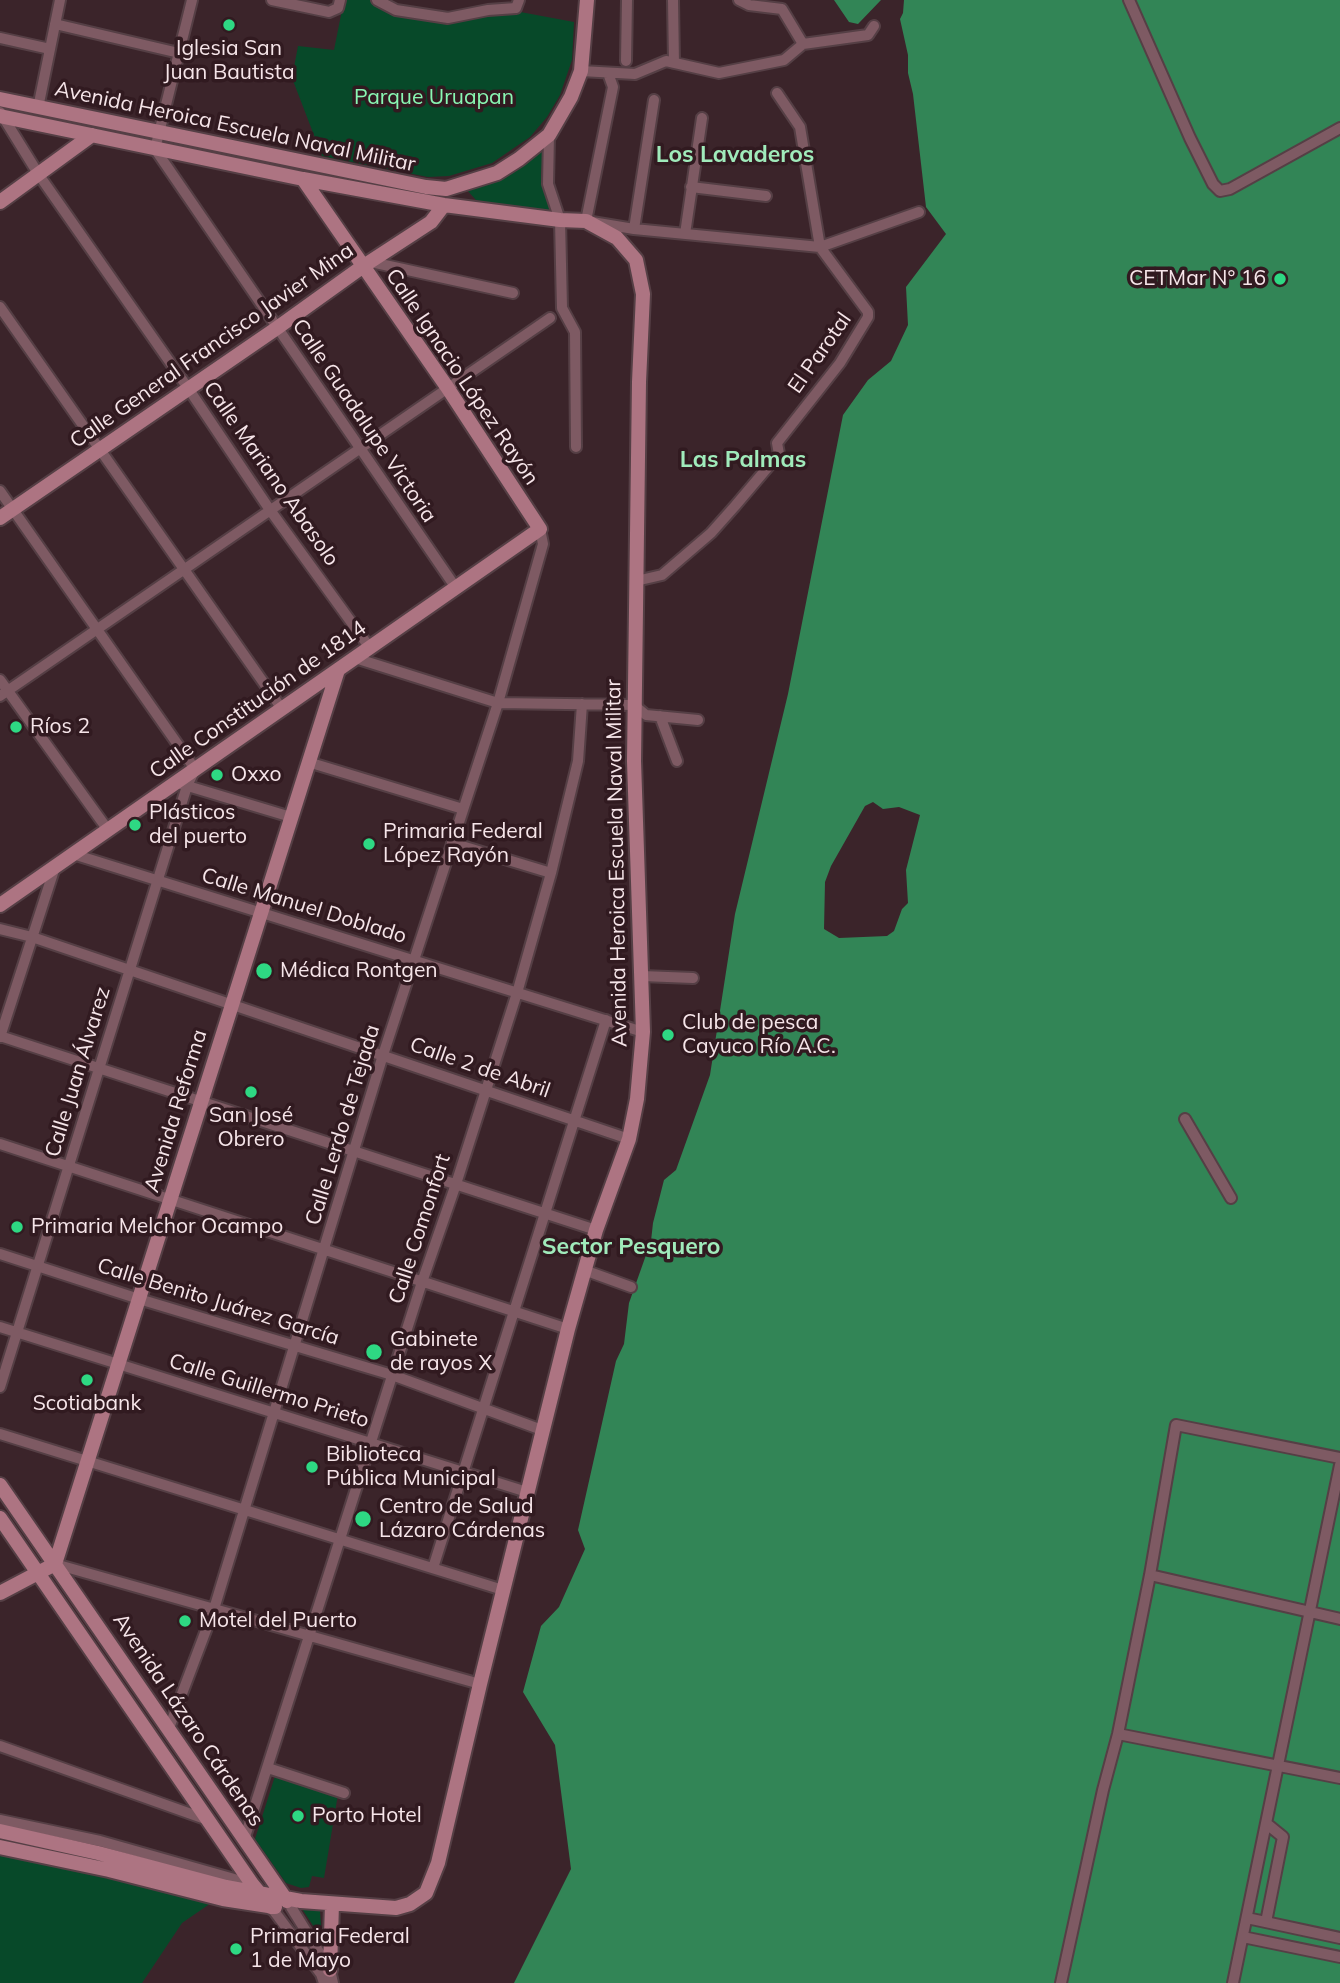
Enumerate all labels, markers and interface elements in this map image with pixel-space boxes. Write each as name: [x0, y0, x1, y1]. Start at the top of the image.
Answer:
marker: Iglesia San Juan Bautista: [221, 17, 237, 33]
place label: Iglesia San Juan Bautista: [163, 36, 295, 86]
street label: Avenida Heroica Escuela Naval Militar: [52, 76, 418, 178]
park label: Parque Uruapan: [354, 85, 514, 111]
district label: Los Lavaderos: [656, 141, 814, 169]
street label: Calle General Francisco Javier Mina: [65, 238, 359, 454]
street label: Calle Ignacio López Rayón: [380, 264, 544, 490]
place label: CETMar N° 16: [1129, 266, 1266, 292]
marker: CETMar N° 16: [1272, 271, 1288, 287]
street label: El Parotal: [783, 308, 857, 398]
street label: Calle Guadalupe Victoria: [286, 315, 442, 527]
street label: Calle Mariano Abasolo: [198, 377, 344, 571]
district label: Las Palmas: [680, 446, 806, 474]
street label: Calle Constitución de 1814: [145, 616, 371, 784]
street label: Avenida Heroica Escuela Naval Militar: [601, 679, 633, 1047]
place label: Ríos 2: [30, 714, 90, 740]
marker: Ríos 2: [8, 719, 24, 735]
place label: Oxxo: [231, 762, 281, 788]
marker: Oxxo: [209, 767, 225, 783]
place label: Plásticos del puerto: [149, 800, 247, 850]
marker: Plásticos del puerto: [127, 817, 143, 833]
place label: Primaria Federal López Rayón: [383, 819, 543, 869]
marker: Primaria Federal López Rayón: [361, 836, 377, 852]
street label: Calle Manuel Doblado: [199, 863, 409, 949]
place label: Médica Rontgen: [280, 958, 438, 984]
marker: Médica Rontgen: [254, 961, 274, 981]
street label: Calle Juan Álvarez: [40, 984, 116, 1160]
place label: Club de pesca Cayuco Río A.C.: [682, 1010, 836, 1060]
street label: Calle Lerdo de Tejada: [300, 1022, 386, 1228]
street label: Avenida Reforma: [139, 1027, 213, 1195]
marker: Club de pesca Cayuco Río A.C.: [660, 1027, 676, 1043]
street label: Calle 2 de Abril: [407, 1032, 553, 1104]
marker: San José Obrero: [243, 1084, 259, 1100]
place label: San José Obrero: [209, 1103, 293, 1153]
street label: Calle Comonfort: [384, 1151, 456, 1307]
place label: Primaria Melchor Ocampo: [31, 1214, 283, 1240]
marker: Primaria Melchor Ocampo: [9, 1219, 25, 1235]
district label: Sector Pesquero: [542, 1233, 720, 1261]
street label: Calle Benito Juárez García: [94, 1253, 342, 1351]
place label: Gabinete de rayos X: [390, 1327, 492, 1377]
marker: Gabinete de rayos X: [364, 1342, 384, 1362]
street label: Calle Guillermo Prieto: [166, 1349, 372, 1433]
marker: Scotiabank: [79, 1372, 95, 1388]
place label: Scotiabank: [33, 1391, 141, 1417]
place label: Biblioteca Pública Municipal: [326, 1442, 496, 1492]
marker: Biblioteca Pública Municipal: [304, 1459, 320, 1475]
place label: Centro de Salud Lázaro Cárdenas: [379, 1494, 545, 1544]
marker: Centro de Salud Lázaro Cárdenas: [353, 1509, 373, 1529]
place label: Motel del Puerto: [199, 1608, 357, 1634]
street label: Avenida Lázaro Cárdenas: [107, 1609, 269, 1831]
marker: Motel del Puerto: [177, 1613, 193, 1629]
place label: Porto Hotel: [312, 1803, 422, 1829]
marker: Porto Hotel: [290, 1808, 306, 1824]
place label: Primaria Federal 1 de Mayo: [250, 1924, 410, 1974]
marker: Primaria Federal 1 de Mayo: [228, 1941, 244, 1957]

